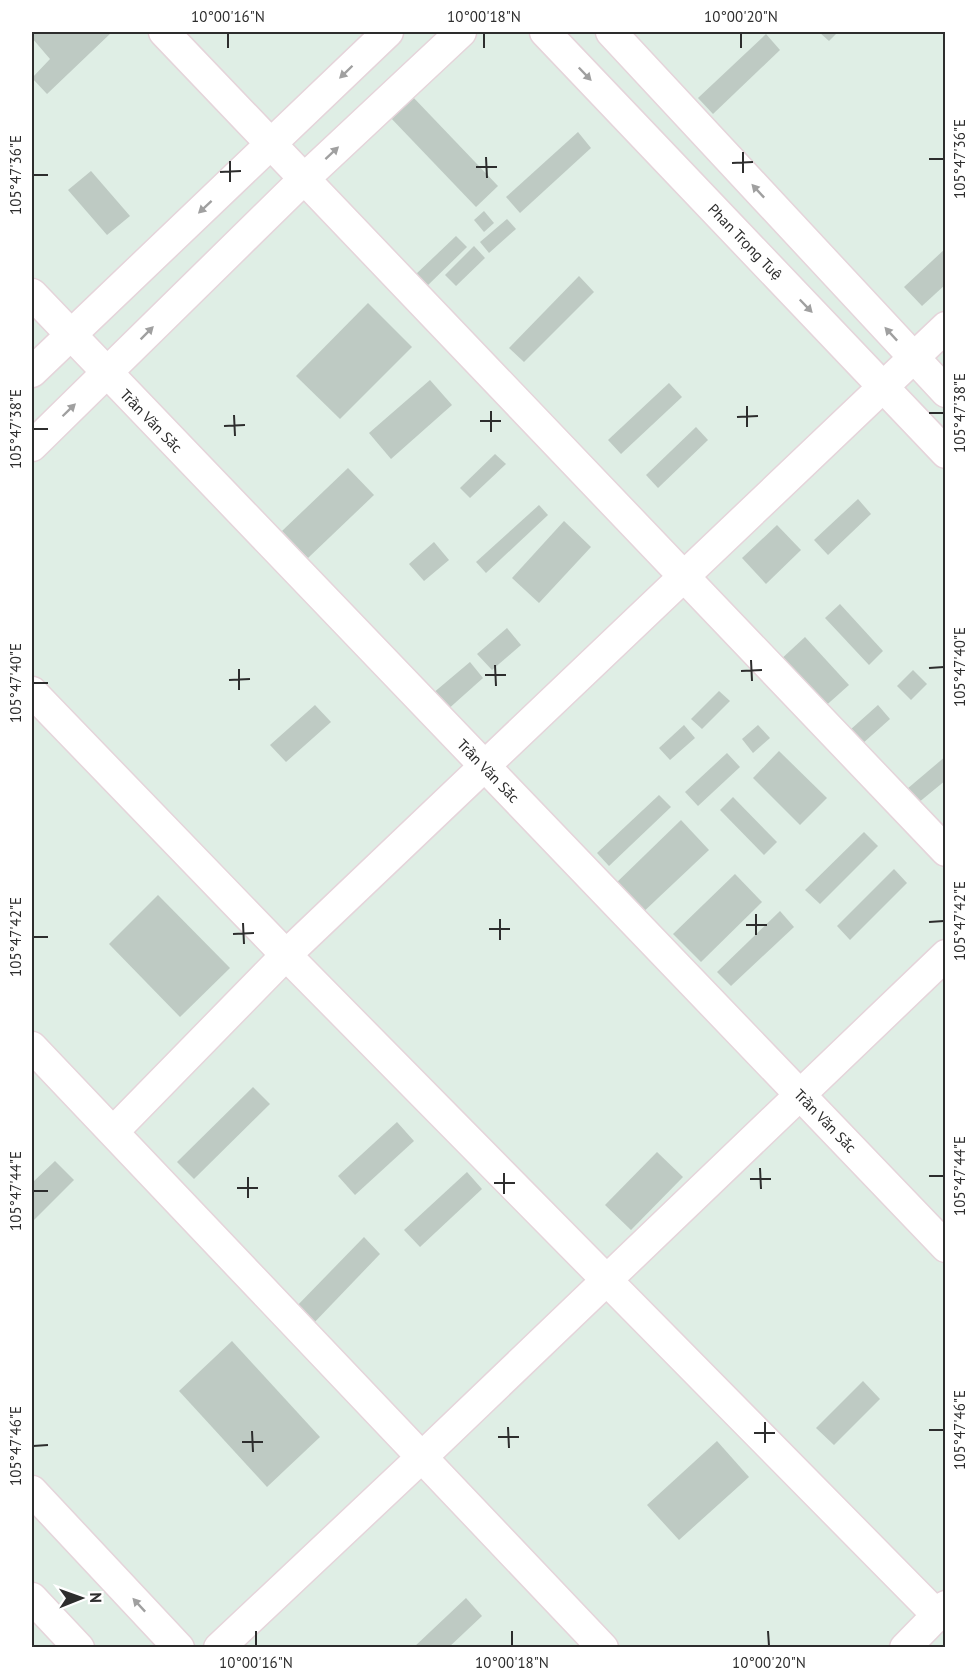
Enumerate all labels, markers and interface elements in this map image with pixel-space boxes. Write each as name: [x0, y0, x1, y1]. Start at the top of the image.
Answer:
text: 10°00'16"N: [191, 7, 265, 26]
text: 10°00'18"N: [447, 7, 521, 26]
text: 10°00'20"N: [704, 7, 778, 26]
one-way arrow: [338, 65, 353, 79]
one-way arrow: [578, 66, 592, 81]
text: 105°47'36"E: [950, 119, 969, 199]
text: 105°47'36"E: [6, 135, 25, 215]
one-way arrow: [324, 146, 339, 160]
one-way arrow: [752, 184, 765, 199]
street label: Phan Trọng Tuệ: [704, 199, 787, 284]
one-way arrow: [197, 200, 212, 214]
one-way arrow: [799, 299, 813, 313]
one-way arrow: [140, 327, 154, 341]
one-way arrow: [885, 327, 898, 342]
text: 105°47'38"E: [950, 373, 969, 453]
street label: Trần Văn Sắc: [116, 385, 187, 457]
text: 105°47'38"E: [6, 389, 25, 469]
one-way arrow: [61, 403, 76, 417]
text: 105°47'40"E: [950, 627, 969, 707]
text: 105°47'40"E: [6, 643, 25, 723]
street label: Trần Văn Sắc: [453, 735, 524, 807]
text: 105°47'42"E: [950, 881, 969, 961]
text: 105°47'42"E: [6, 897, 25, 977]
street label: Trần Văn Sắc: [790, 1085, 861, 1157]
text: 105°47'44"E: [950, 1136, 969, 1216]
text: 105°47'44"E: [6, 1151, 25, 1231]
text: 105°47'46"E: [950, 1390, 969, 1470]
text: 105°47'46"E: [6, 1406, 25, 1486]
north arrow: [51, 1568, 111, 1628]
text: N: [86, 1592, 106, 1603]
one-way arrow: [133, 1598, 146, 1613]
text: 10°00'16"N: [219, 1653, 293, 1672]
text: 10°00'18"N: [475, 1653, 549, 1672]
text: 10°00'20"N: [732, 1653, 806, 1672]

